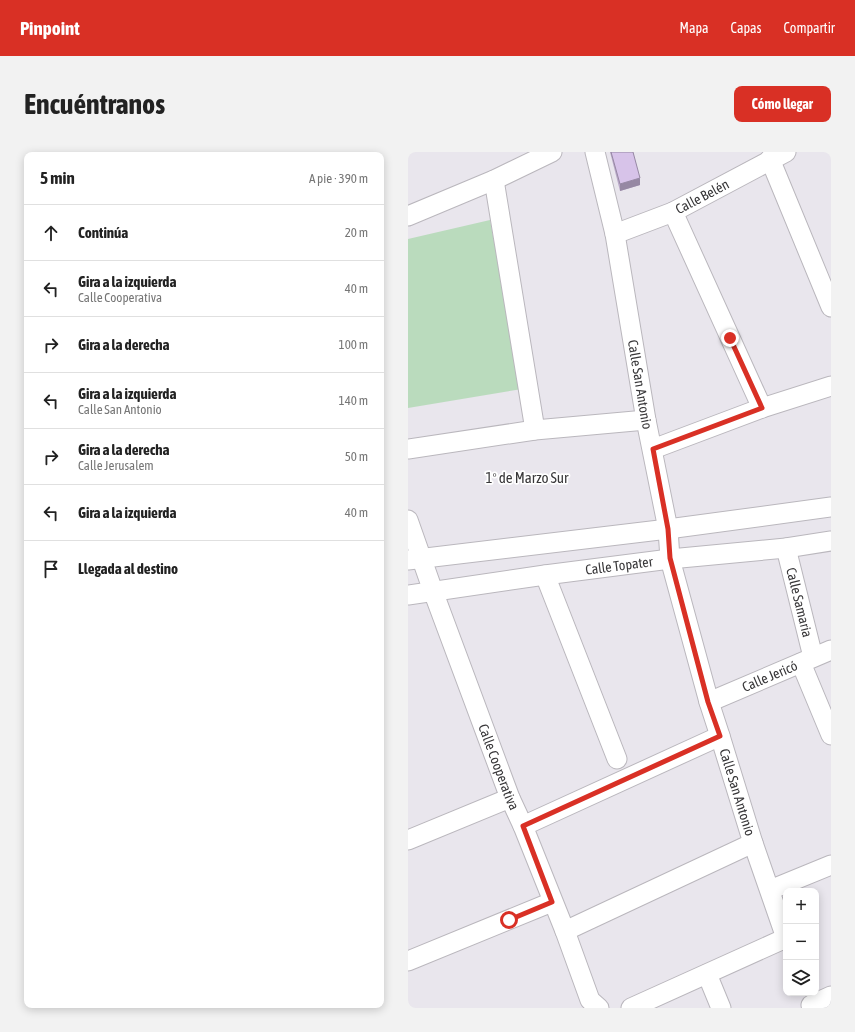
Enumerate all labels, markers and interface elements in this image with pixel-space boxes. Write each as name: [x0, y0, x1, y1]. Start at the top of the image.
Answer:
text: Pinpoint: [20, 17, 80, 39]
text: Mapa: [680, 20, 709, 36]
text: Capas: [731, 20, 762, 36]
text: Compartir: [784, 20, 835, 36]
button: Cómo llegar: [734, 86, 831, 122]
text: Encuéntranos: [24, 88, 165, 120]
text: 5 min: [40, 168, 75, 188]
text: A pie · 390 m: [309, 171, 368, 186]
street label: Calle Belén: [673, 176, 732, 217]
icon: ahead: [40, 222, 62, 244]
text: Continúa: [78, 224, 128, 241]
text: 20 m: [345, 225, 368, 240]
text: Gira a la izquierda: [78, 273, 176, 290]
icon: left: [40, 278, 62, 300]
text: 40 m: [345, 281, 368, 296]
text: Calle Cooperativa: [78, 290, 162, 305]
route end: [721, 329, 739, 347]
icon: right: [40, 334, 62, 356]
text: Gira a la derecha: [78, 336, 169, 353]
text: 100 m: [339, 337, 368, 352]
street label: Calle San Antonio: [625, 339, 656, 431]
text: Gira a la izquierda: [78, 385, 176, 402]
icon: left: [40, 390, 62, 412]
text: 140 m: [339, 393, 368, 408]
text: Calle San Antonio: [78, 402, 162, 417]
text: Gira a la derecha: [78, 441, 169, 458]
icon: right: [40, 446, 62, 468]
text: 50 m: [345, 449, 368, 464]
text: Calle Jerusalem: [78, 458, 154, 473]
district label: 1º de Marzo Sur: [486, 469, 569, 486]
icon: left: [40, 502, 62, 524]
text: Gira a la izquierda: [78, 504, 176, 521]
text: 40 m: [345, 505, 368, 520]
street label: Calle Topater: [584, 553, 654, 578]
icon: arrive: [40, 558, 62, 580]
text: Llegada al destino: [78, 560, 178, 577]
street label: Calle Samaria: [783, 566, 816, 639]
street label: Calle Jericó: [740, 657, 800, 695]
street label: Calle Cooperativa: [475, 722, 522, 812]
street label: Calle San Antonio: [716, 747, 758, 838]
map controls: [783, 888, 819, 996]
button: +: [783, 888, 819, 924]
route start: [500, 911, 518, 929]
button: −: [783, 924, 819, 960]
button: layers: [783, 960, 819, 996]

